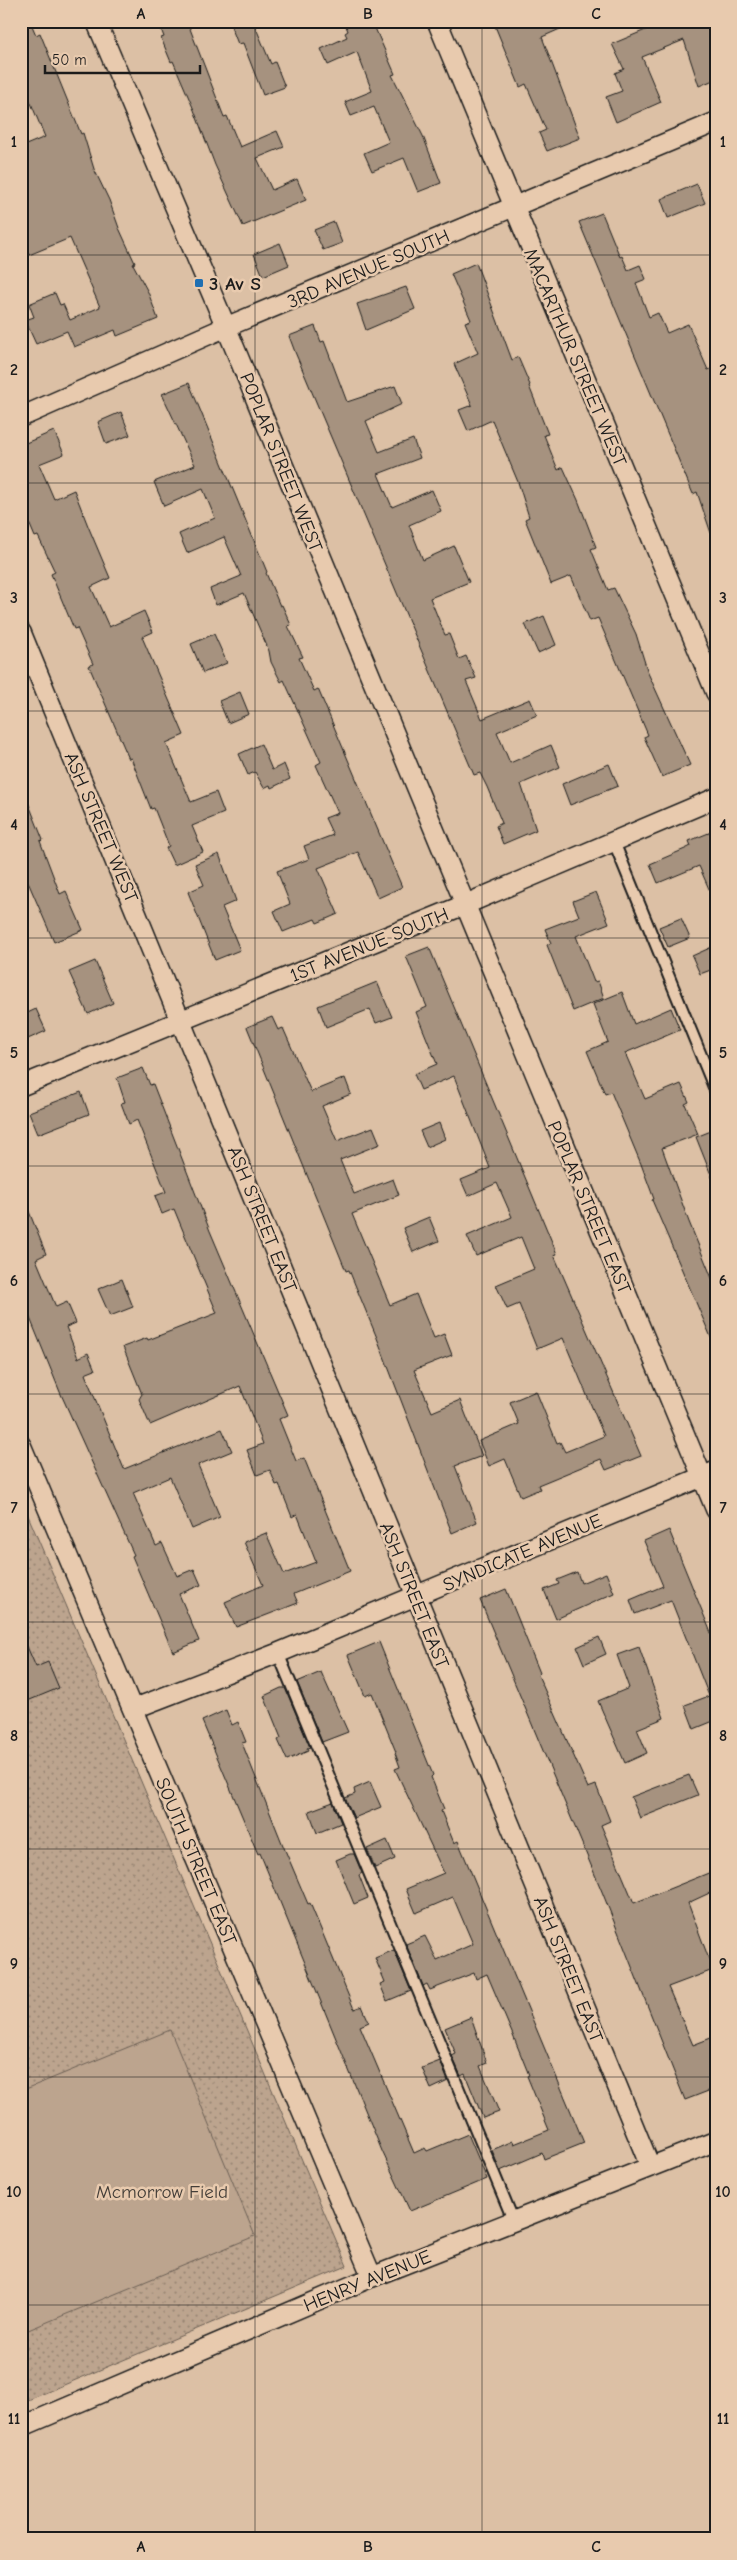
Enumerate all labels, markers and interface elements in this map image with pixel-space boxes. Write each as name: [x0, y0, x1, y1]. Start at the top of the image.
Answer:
text: A: [137, 5, 146, 23]
text: B: [363, 5, 373, 23]
text: C: [591, 5, 601, 23]
scale bar: [45, 42, 200, 74]
text: 50 m: [52, 51, 87, 69]
text: 1: [11, 133, 17, 151]
text: 1: [720, 133, 726, 151]
street label: 3RD AVENUE SOUTH: [284, 225, 453, 313]
street label: MACARTHUR STREET WEST: [519, 245, 631, 470]
place label: 3 Av S: [209, 273, 261, 295]
marker: 3 Av S: [193, 277, 205, 289]
text: 2: [10, 361, 18, 379]
text: 2: [719, 361, 727, 379]
street label: POPLAR STREET WEST: [235, 370, 327, 555]
text: 3: [10, 589, 18, 607]
text: 3: [719, 589, 727, 607]
street label: ASH STREET WEST: [60, 749, 143, 906]
text: 4: [10, 816, 18, 834]
text: 4: [719, 816, 727, 834]
street label: 1ST AVENUE SOUTH: [287, 903, 452, 987]
text: 5: [10, 1044, 18, 1062]
text: 5: [719, 1044, 727, 1062]
street label: POPLAR STREET EAST: [543, 1118, 635, 1297]
street label: ASH STREET EAST: [223, 1143, 301, 1296]
text: 6: [10, 1272, 18, 1290]
text: 6: [719, 1272, 727, 1290]
text: 7: [10, 1499, 18, 1517]
text: 7: [719, 1499, 727, 1517]
street label: SYNDICATE AVENUE: [440, 1509, 605, 1596]
street label: ASH STREET EAST: [375, 1519, 453, 1672]
text: 8: [10, 1727, 18, 1745]
text: 8: [719, 1727, 727, 1745]
street label: SOUTH STREET EAST: [151, 1774, 241, 1948]
street label: ASH STREET EAST: [529, 1893, 607, 2046]
text: 9: [10, 1955, 18, 1973]
text: 9: [719, 1955, 727, 1973]
park label: Mcmorrow Field: [96, 2181, 228, 2203]
text: 10: [6, 2183, 22, 2201]
text: 10: [715, 2183, 731, 2201]
street label: HENRY AVENUE: [300, 2245, 434, 2317]
text: 11: [8, 2410, 20, 2428]
text: 11: [717, 2410, 729, 2428]
text: A: [137, 2538, 146, 2556]
text: B: [363, 2538, 373, 2556]
text: C: [591, 2538, 601, 2556]

